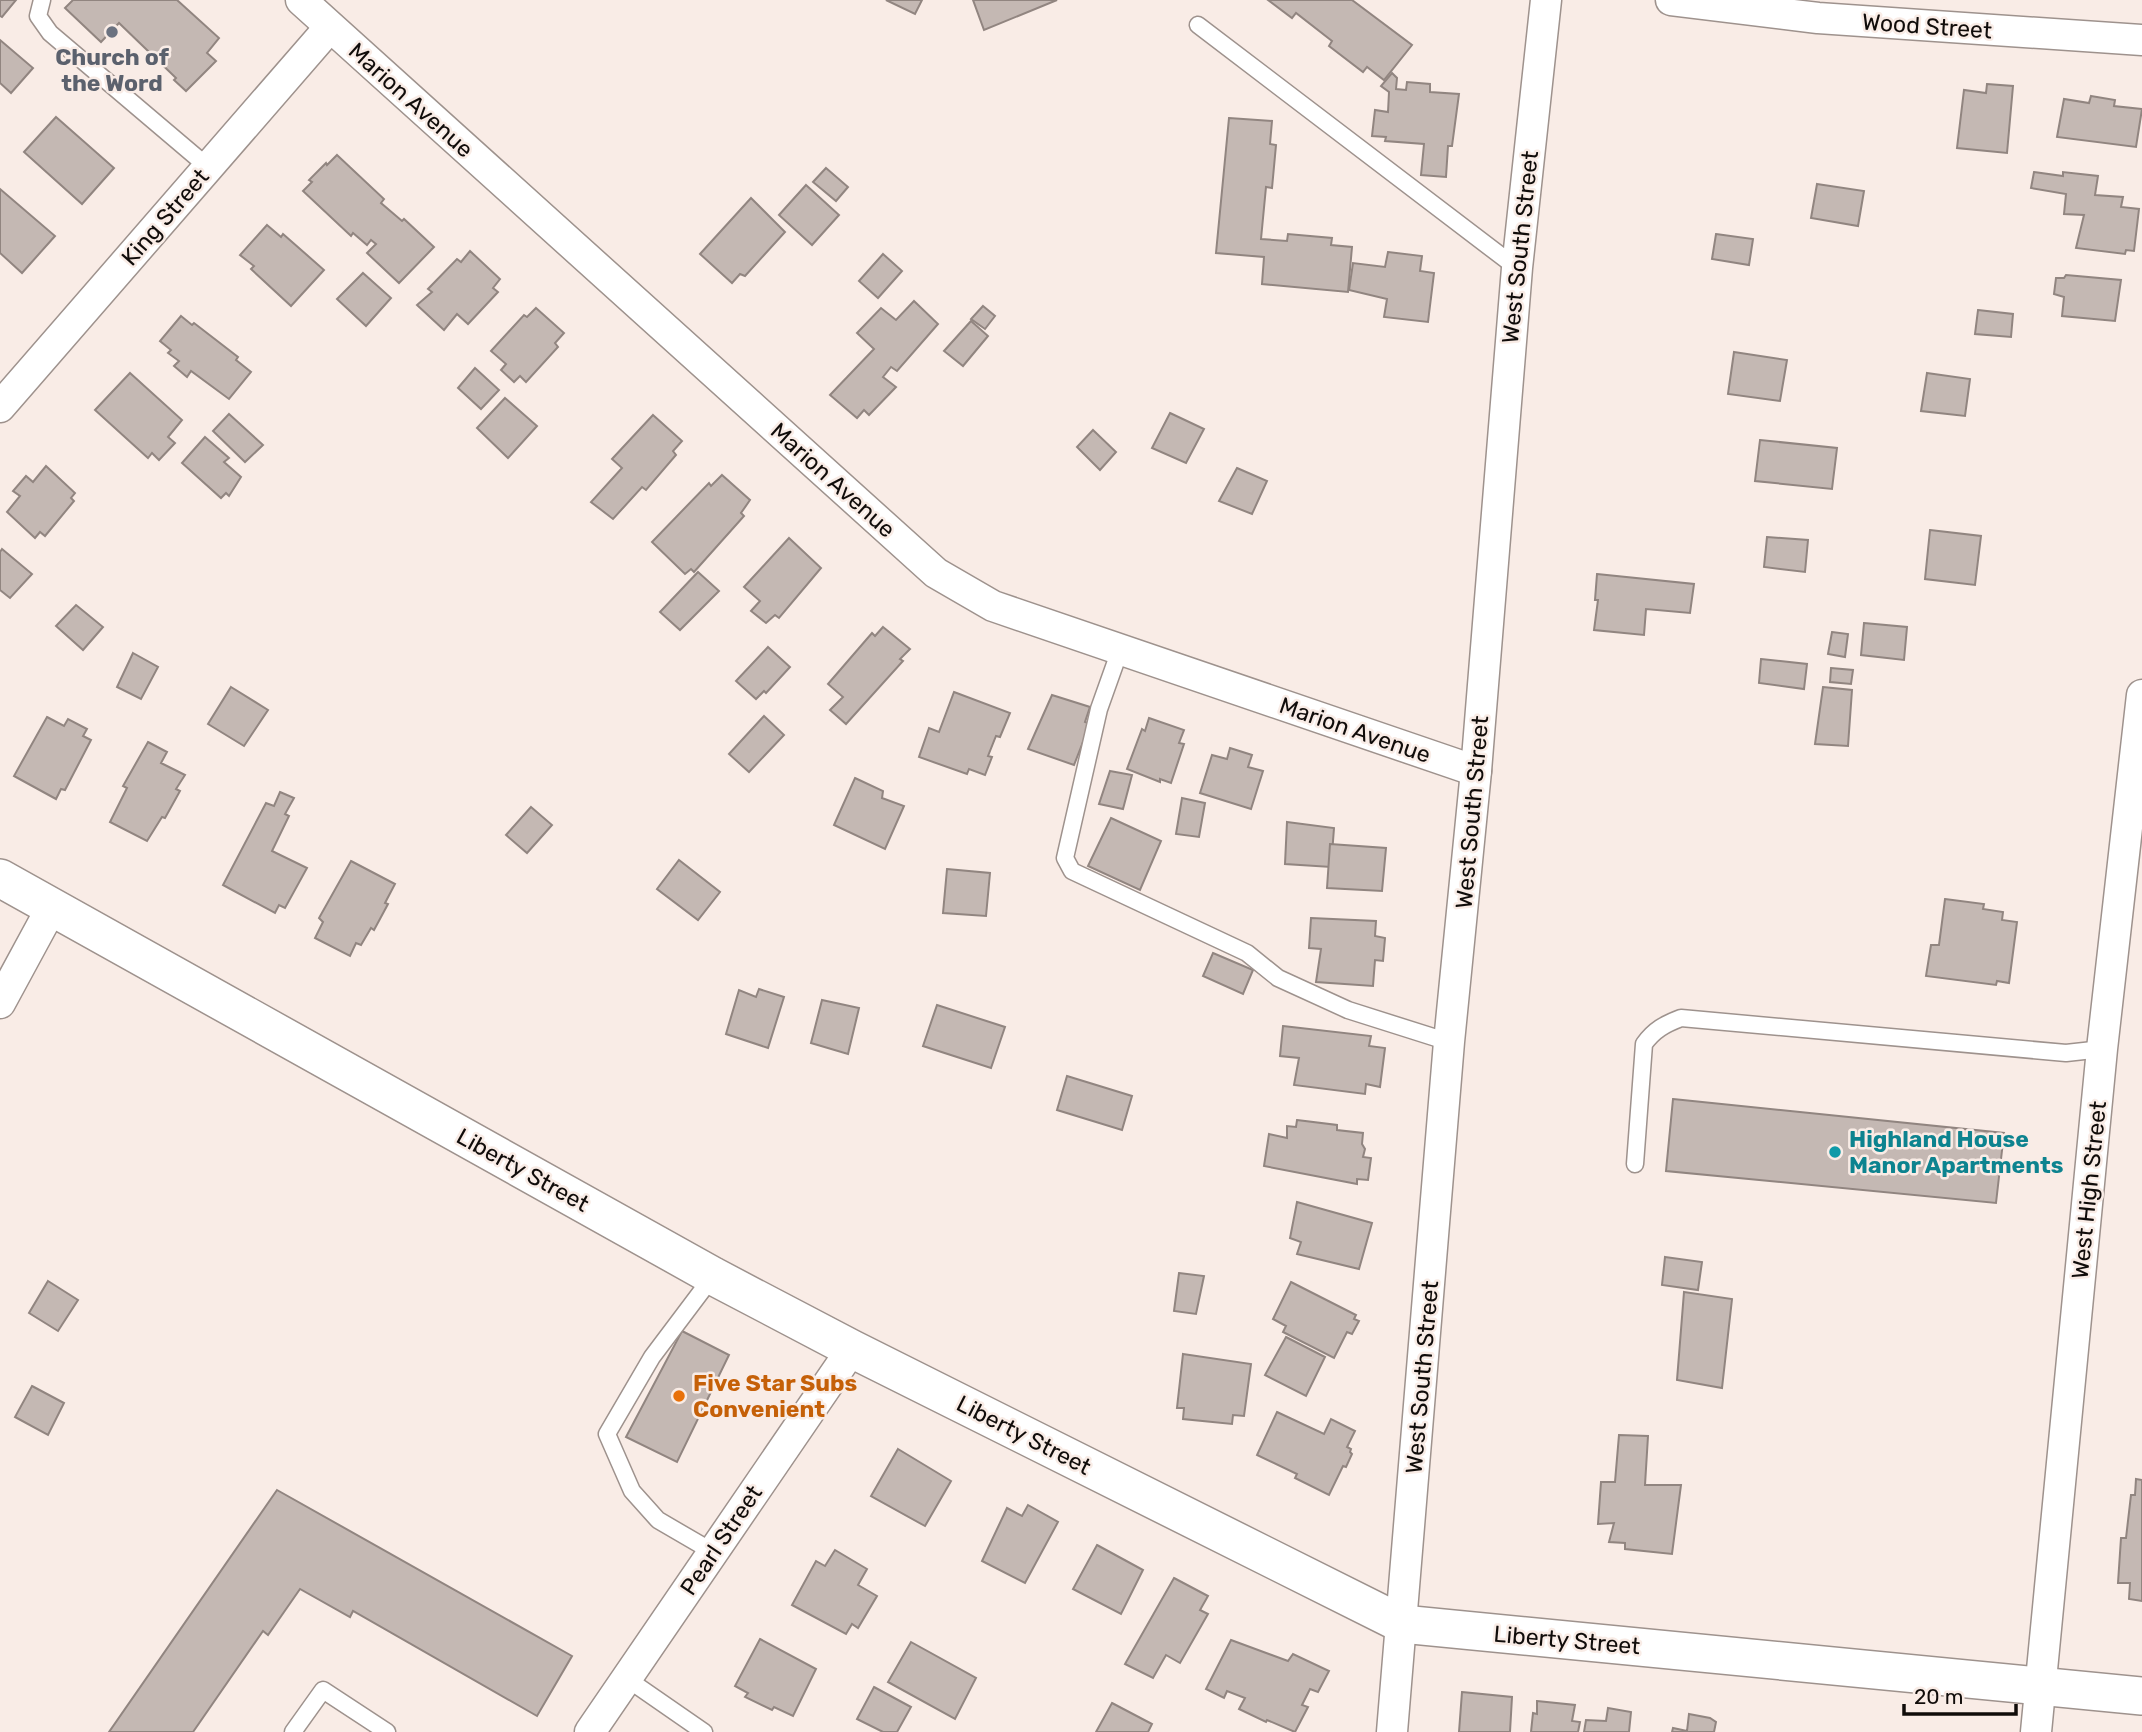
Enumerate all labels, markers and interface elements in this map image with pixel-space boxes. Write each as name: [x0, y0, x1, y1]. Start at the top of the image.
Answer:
street label: Wood Street: [1861, 7, 1993, 45]
marker: Church of the Word: [104, 24, 120, 40]
street label: Marion Avenue: [343, 37, 479, 163]
place label: Church of the Word: [55, 43, 170, 97]
street label: West South Street: [1496, 149, 1544, 345]
street label: King Street: [115, 163, 215, 271]
street label: Marion Avenue: [765, 417, 901, 543]
street label: Marion Avenue: [1276, 691, 1434, 769]
street label: West South Street: [1450, 714, 1494, 910]
street label: West High Street: [2066, 1100, 2112, 1280]
street label: Liberty Street: [452, 1122, 594, 1218]
place label: Highland House Manor Apartments: [1849, 1125, 2064, 1179]
marker: Highland House Manor Apartments: [1827, 1144, 1843, 1160]
street label: West South Street: [1400, 1279, 1444, 1475]
place label: Five Star Subs Convenient: [693, 1369, 858, 1423]
marker: Five Star Subs Convenient: [671, 1388, 687, 1404]
street label: Liberty Street: [952, 1389, 1096, 1481]
street label: Pearl Street: [674, 1480, 768, 1600]
street label: Liberty Street: [1493, 1620, 1641, 1660]
scale bar: [1904, 1672, 2016, 1716]
text: 20 m: [1914, 1684, 1963, 1709]

